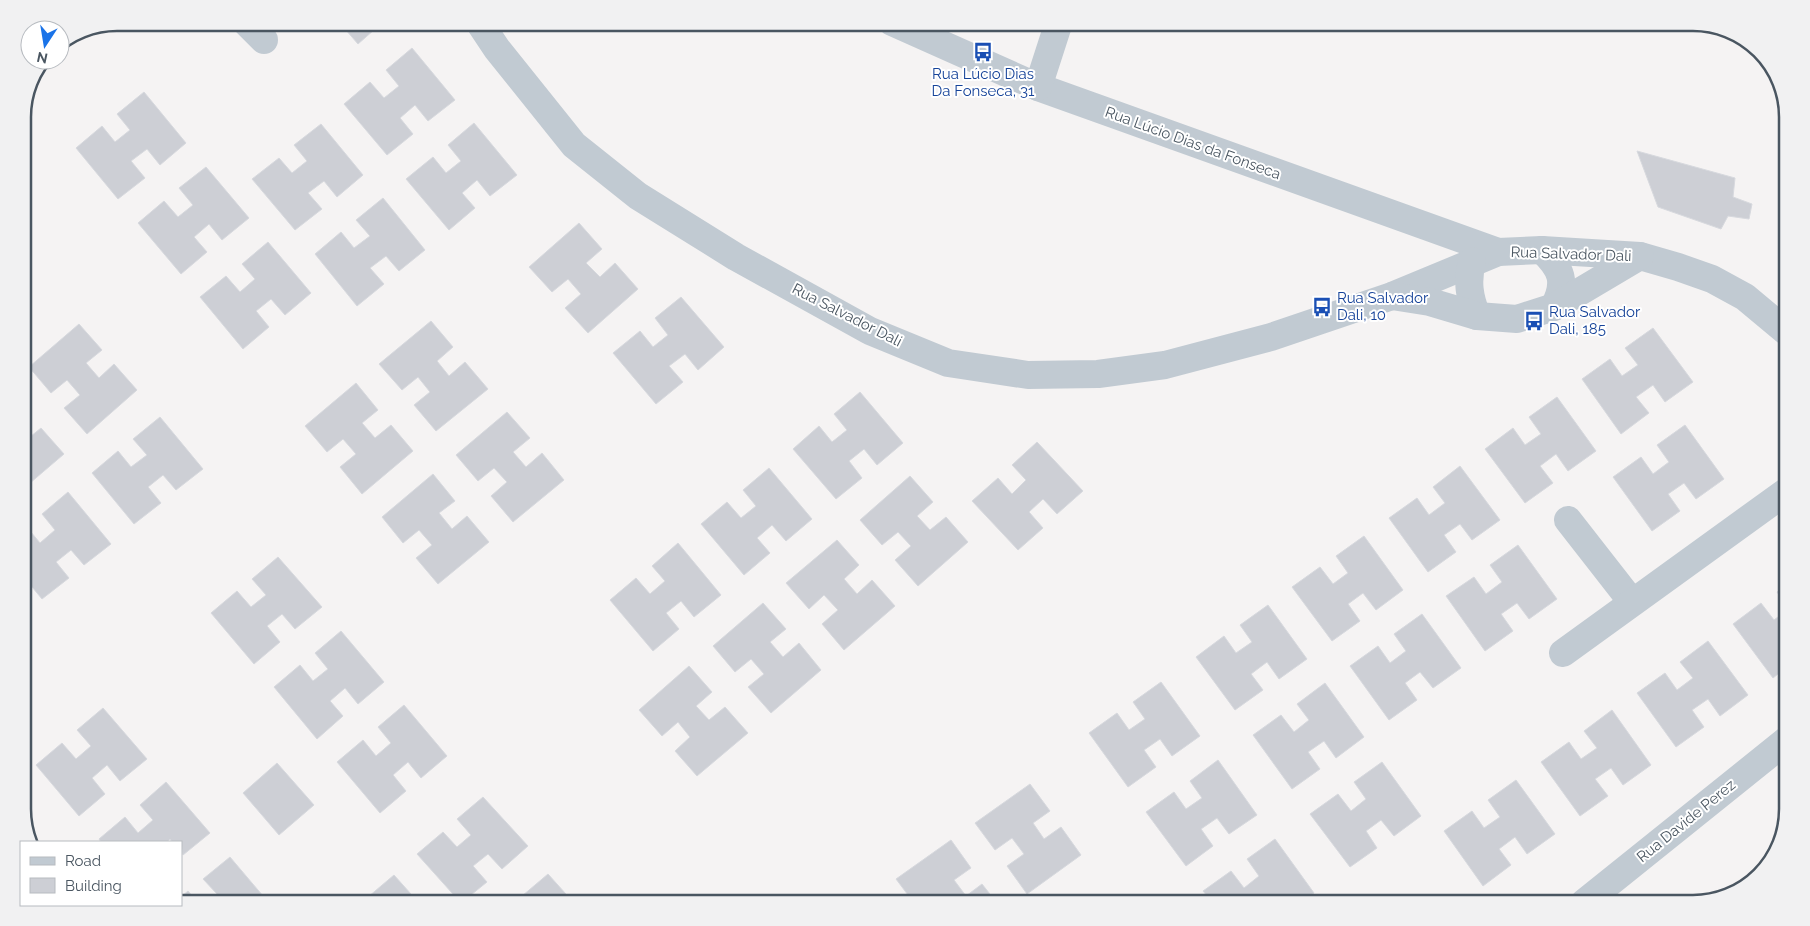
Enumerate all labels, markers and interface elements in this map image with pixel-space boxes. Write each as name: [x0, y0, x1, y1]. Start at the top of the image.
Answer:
north arrow: [20, 20, 70, 70]
bus stop icon: Rua Lúcio Dias Da Fonseca, 31: [972, 41, 994, 63]
text: N: [35, 49, 49, 67]
place label: Rua Lúcio Dias Da Fonseca, 31: [932, 65, 1035, 100]
street label: Rua Lúcio Dias da Fonseca: [1103, 103, 1283, 183]
street label: Rua Salvador Dali: [1510, 243, 1632, 265]
street label: Rua Salvador Dali: [789, 280, 905, 350]
place label: Rua Salvador Dali, 10: [1337, 289, 1429, 324]
bus stop icon: Rua Salvador Dali, 10: [1311, 296, 1333, 318]
place label: Rua Salvador Dali, 185: [1549, 303, 1641, 338]
bus stop icon: Rua Salvador Dali, 185: [1523, 310, 1545, 332]
street label: Rua Davide Perez: [1633, 776, 1739, 866]
legend: [20, 841, 182, 906]
text: Road: [65, 852, 101, 870]
text: Building: [65, 877, 122, 895]

